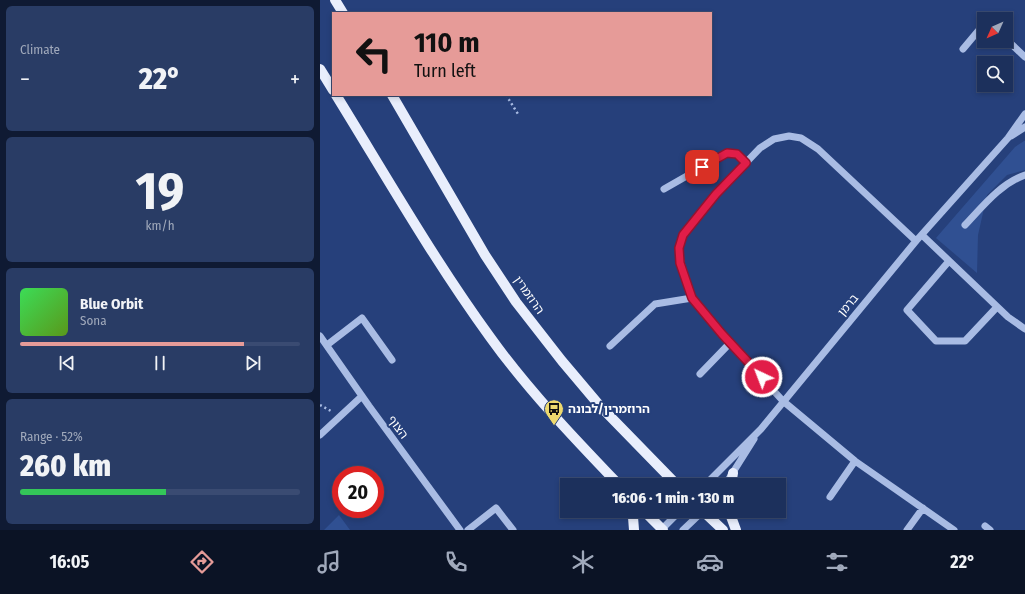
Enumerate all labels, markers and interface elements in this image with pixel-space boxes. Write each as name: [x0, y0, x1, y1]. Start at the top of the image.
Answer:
north arrow: [977, 12, 1013, 48]
map controls: [977, 12, 1013, 92]
text: 110 m: [414, 26, 480, 59]
icon: left: [348, 28, 400, 80]
text: Climate: [20, 42, 60, 57]
button: search: [977, 56, 1013, 92]
text: Turn left: [414, 60, 476, 82]
text: 22°: [139, 61, 181, 97]
text: −: [20, 66, 30, 93]
text: +: [290, 66, 300, 93]
pin: [685, 150, 719, 184]
icon: arrive: [691, 156, 713, 178]
text: 19: [136, 160, 184, 223]
text: km/h: [146, 218, 175, 233]
street label: הרוזמרין: [511, 273, 547, 317]
street label: ברמן: [835, 291, 861, 319]
text: Blue Orbit: [80, 295, 143, 313]
text: Sona: [80, 313, 107, 328]
icon: previous: [56, 352, 78, 374]
icon: pause: [149, 352, 171, 374]
icon: next: [242, 352, 264, 374]
position arrow: [741, 356, 783, 398]
bus stop icon: הרוזמרין/לבונה: [543, 398, 565, 426]
place label: הרוזמרין/לבונה: [568, 402, 650, 416]
street label: הצוף: [385, 413, 411, 441]
text: Range · 52%: [20, 429, 83, 444]
text: 260 km: [20, 448, 111, 484]
speed limit sign: 20: [332, 466, 384, 518]
text: 16:06 · 1 min · 130 m: [612, 489, 734, 507]
icon: directions: [188, 548, 216, 576]
icon: music: [315, 548, 343, 576]
icon: phone: [442, 548, 470, 576]
icon: climate: [569, 548, 597, 576]
icon: car: [696, 548, 724, 576]
icon: filters: [823, 548, 851, 576]
text: 16:05: [50, 551, 89, 573]
text: 22°: [950, 551, 975, 573]

